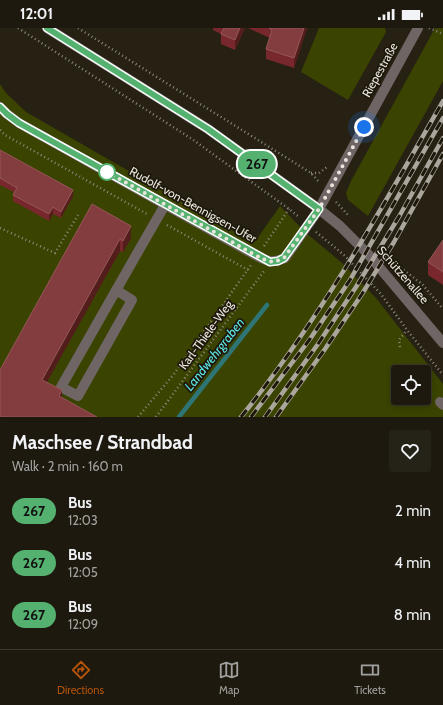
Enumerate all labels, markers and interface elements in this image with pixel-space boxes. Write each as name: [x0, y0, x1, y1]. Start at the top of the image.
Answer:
text: 12:01: [20, 5, 53, 23]
street label: Riepestraße: [358, 40, 401, 100]
your location: [354, 117, 374, 137]
line badge: 267: [234, 151, 280, 177]
text: 267: [246, 155, 268, 173]
unlabelled marker: [98, 163, 116, 181]
street label: Rudolf-von-Bennigsen-Ufer: [127, 163, 260, 246]
street label: Schützenallee: [374, 243, 432, 307]
street label: Karl-Thiele-Weg: [175, 296, 236, 372]
water label: Landwehrgraben: [181, 314, 247, 394]
map controls: [391, 365, 431, 405]
button: locate: [391, 365, 431, 405]
button: heart: [389, 430, 431, 472]
text: Maschsee / Strandbad: [12, 431, 193, 454]
text: Walk · 2 min · 160 m: [12, 458, 123, 474]
text: Bus: [68, 494, 92, 512]
text: 267: [23, 502, 45, 520]
text: 2 min: [395, 502, 431, 520]
text: 12:03: [68, 512, 98, 528]
text: Bus: [68, 546, 92, 564]
text: 267: [23, 554, 45, 572]
text: 4 min: [394, 554, 431, 572]
text: 12:05: [68, 564, 98, 580]
text: Bus: [68, 598, 92, 616]
text: 267: [23, 606, 45, 624]
text: 8 min: [394, 606, 431, 624]
text: 12:09: [68, 616, 98, 632]
tab: Directions: [57, 659, 104, 697]
tab: Map: [218, 659, 240, 697]
tab: Tickets: [354, 659, 386, 697]

